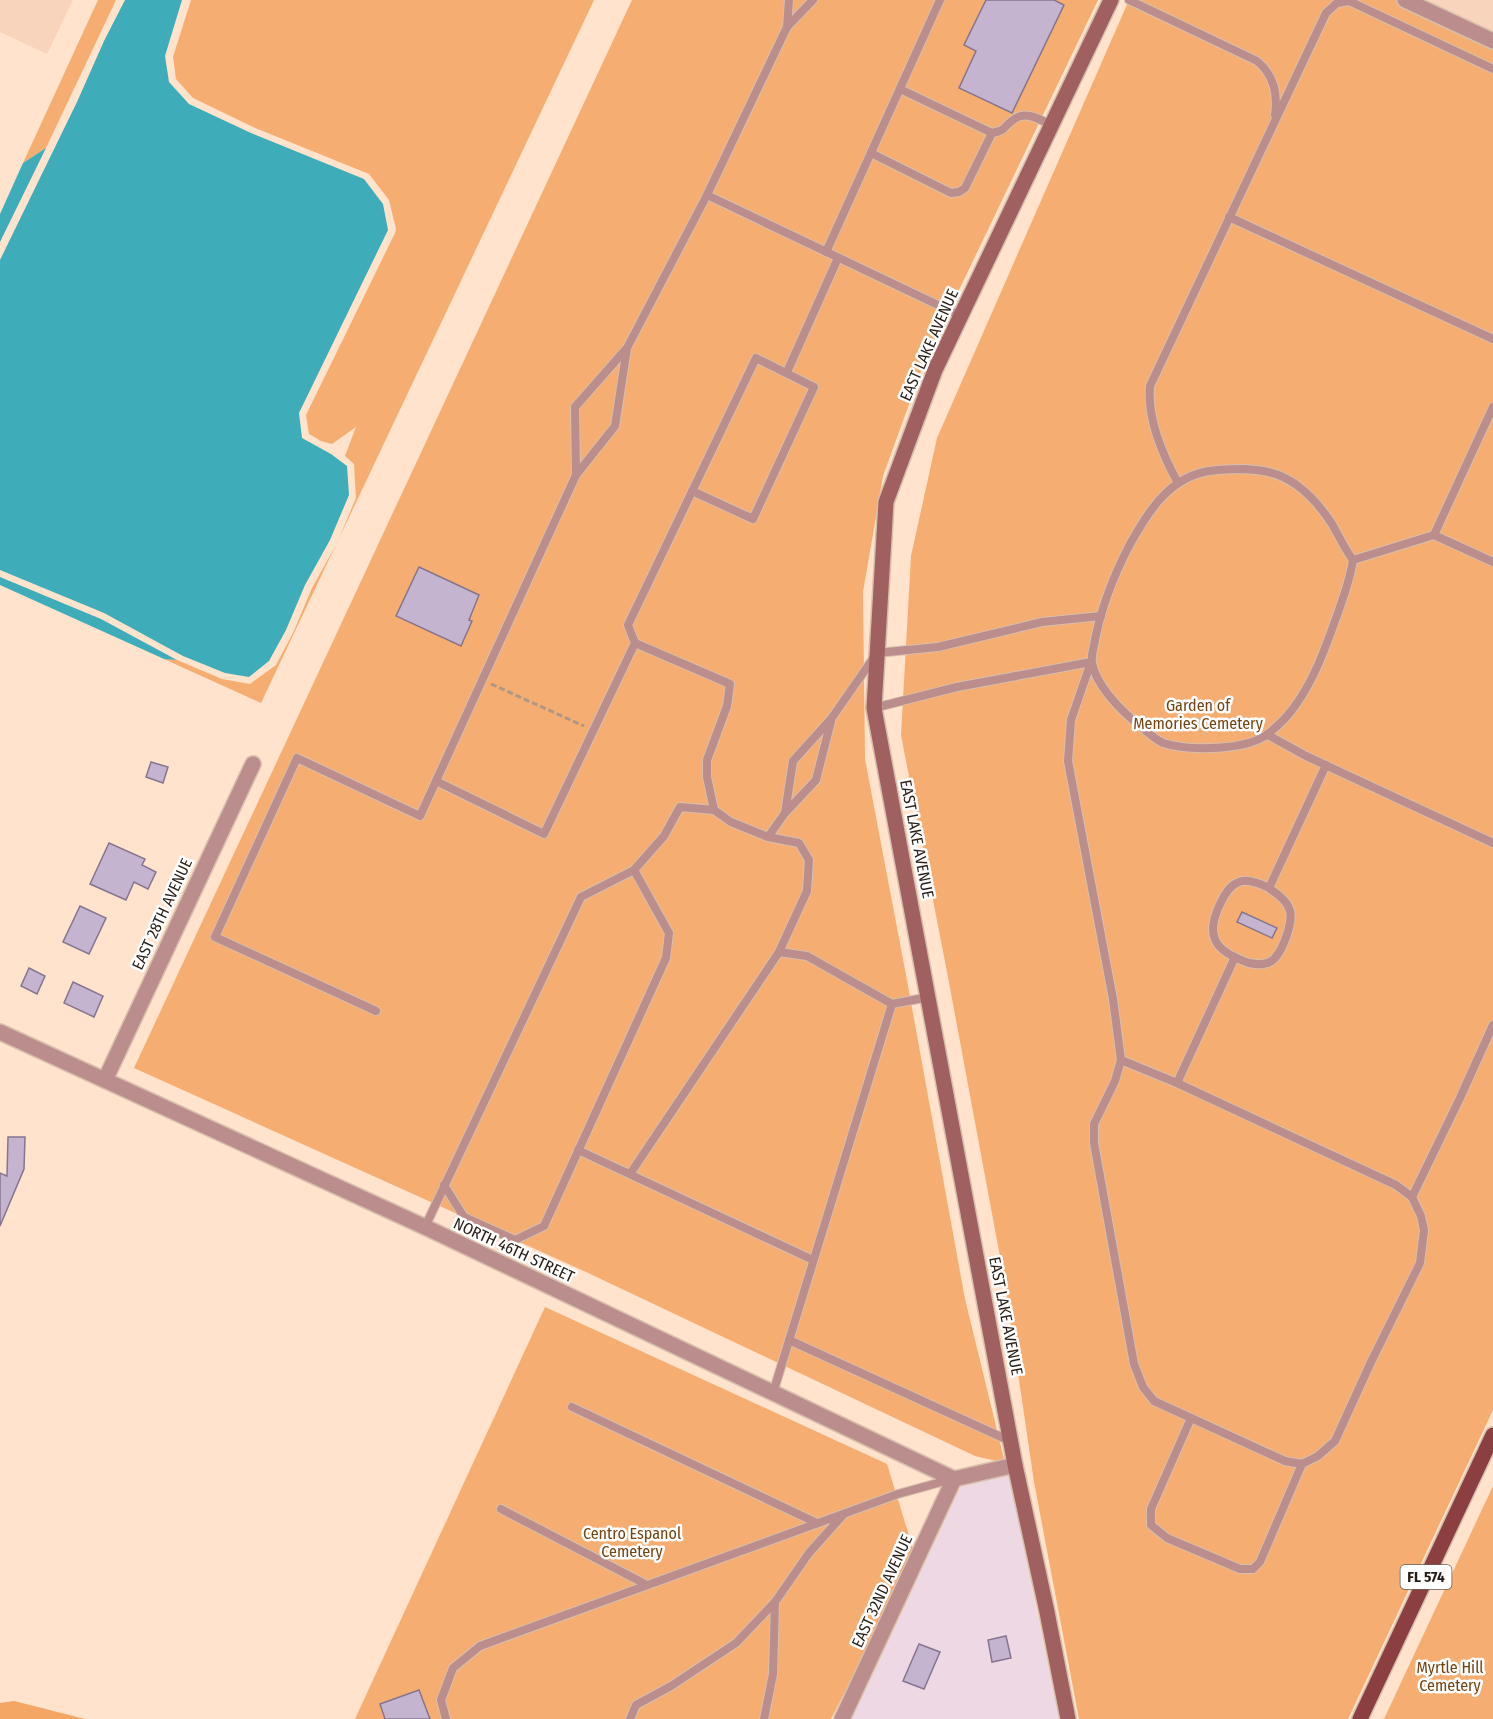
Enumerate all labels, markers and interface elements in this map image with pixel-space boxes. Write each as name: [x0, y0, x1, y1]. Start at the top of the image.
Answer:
street label: EAST LAKE AVENUE: [896, 286, 962, 404]
park label: Garden of Memories Cemetery: [1133, 696, 1264, 733]
street label: EAST LAKE AVENUE: [896, 778, 938, 900]
street label: EAST 28TH AVENUE: [128, 855, 196, 973]
street label: NORTH 46TH STREET: [451, 1214, 578, 1287]
street label: EAST LAKE AVENUE: [985, 1255, 1027, 1377]
park label: Centro Espanol Cemetery: [583, 1524, 681, 1561]
street label: EAST 32ND AVENUE: [848, 1532, 916, 1650]
road number: FL 574: [1400, 1565, 1452, 1589]
park label: Myrtle Hill Cemetery: [1416, 1658, 1484, 1695]

